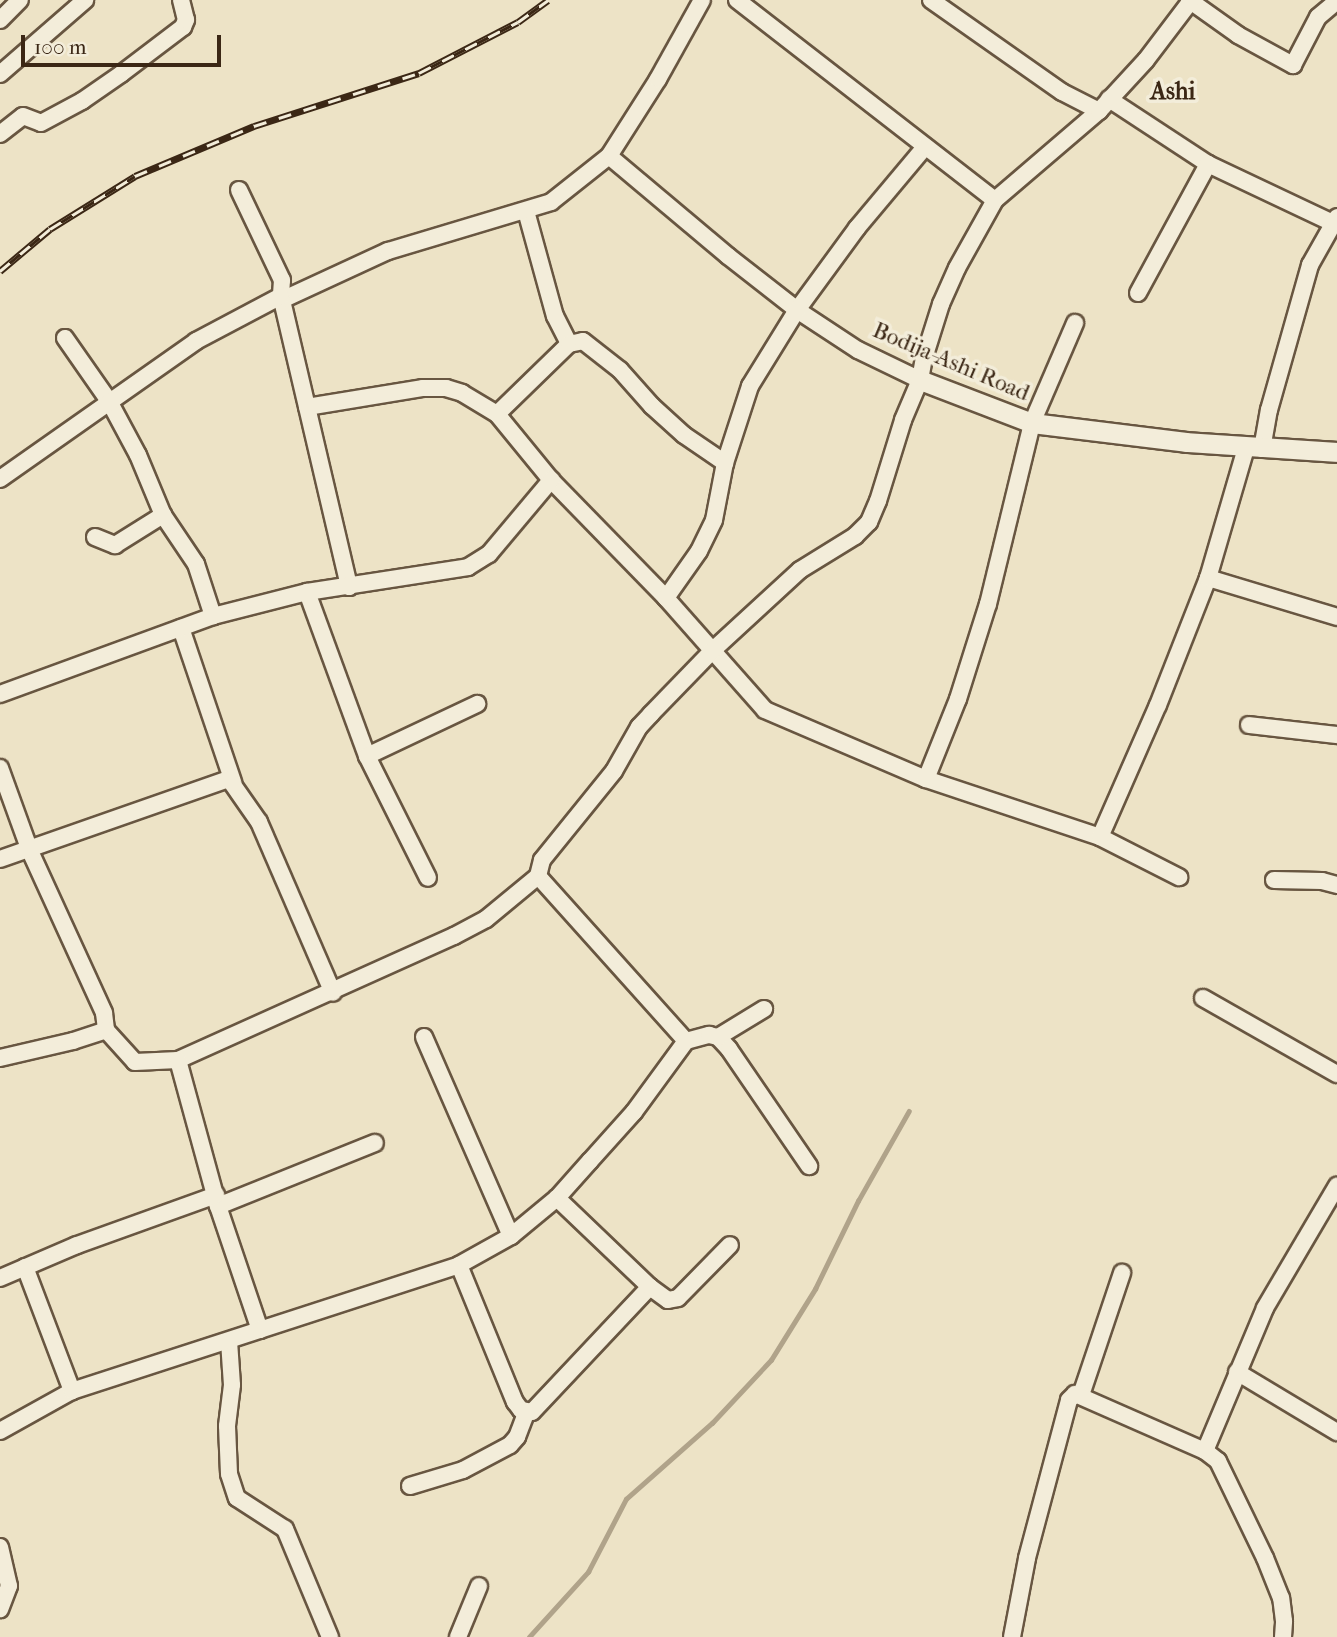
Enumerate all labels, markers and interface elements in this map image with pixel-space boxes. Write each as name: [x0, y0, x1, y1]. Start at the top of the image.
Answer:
scale bar: [24, 21, 224, 65]
text: 100 m: [34, 35, 87, 59]
district label: Ashi: [1151, 78, 1195, 106]
street label: Bodija-Ashi Road: [869, 317, 1033, 407]

